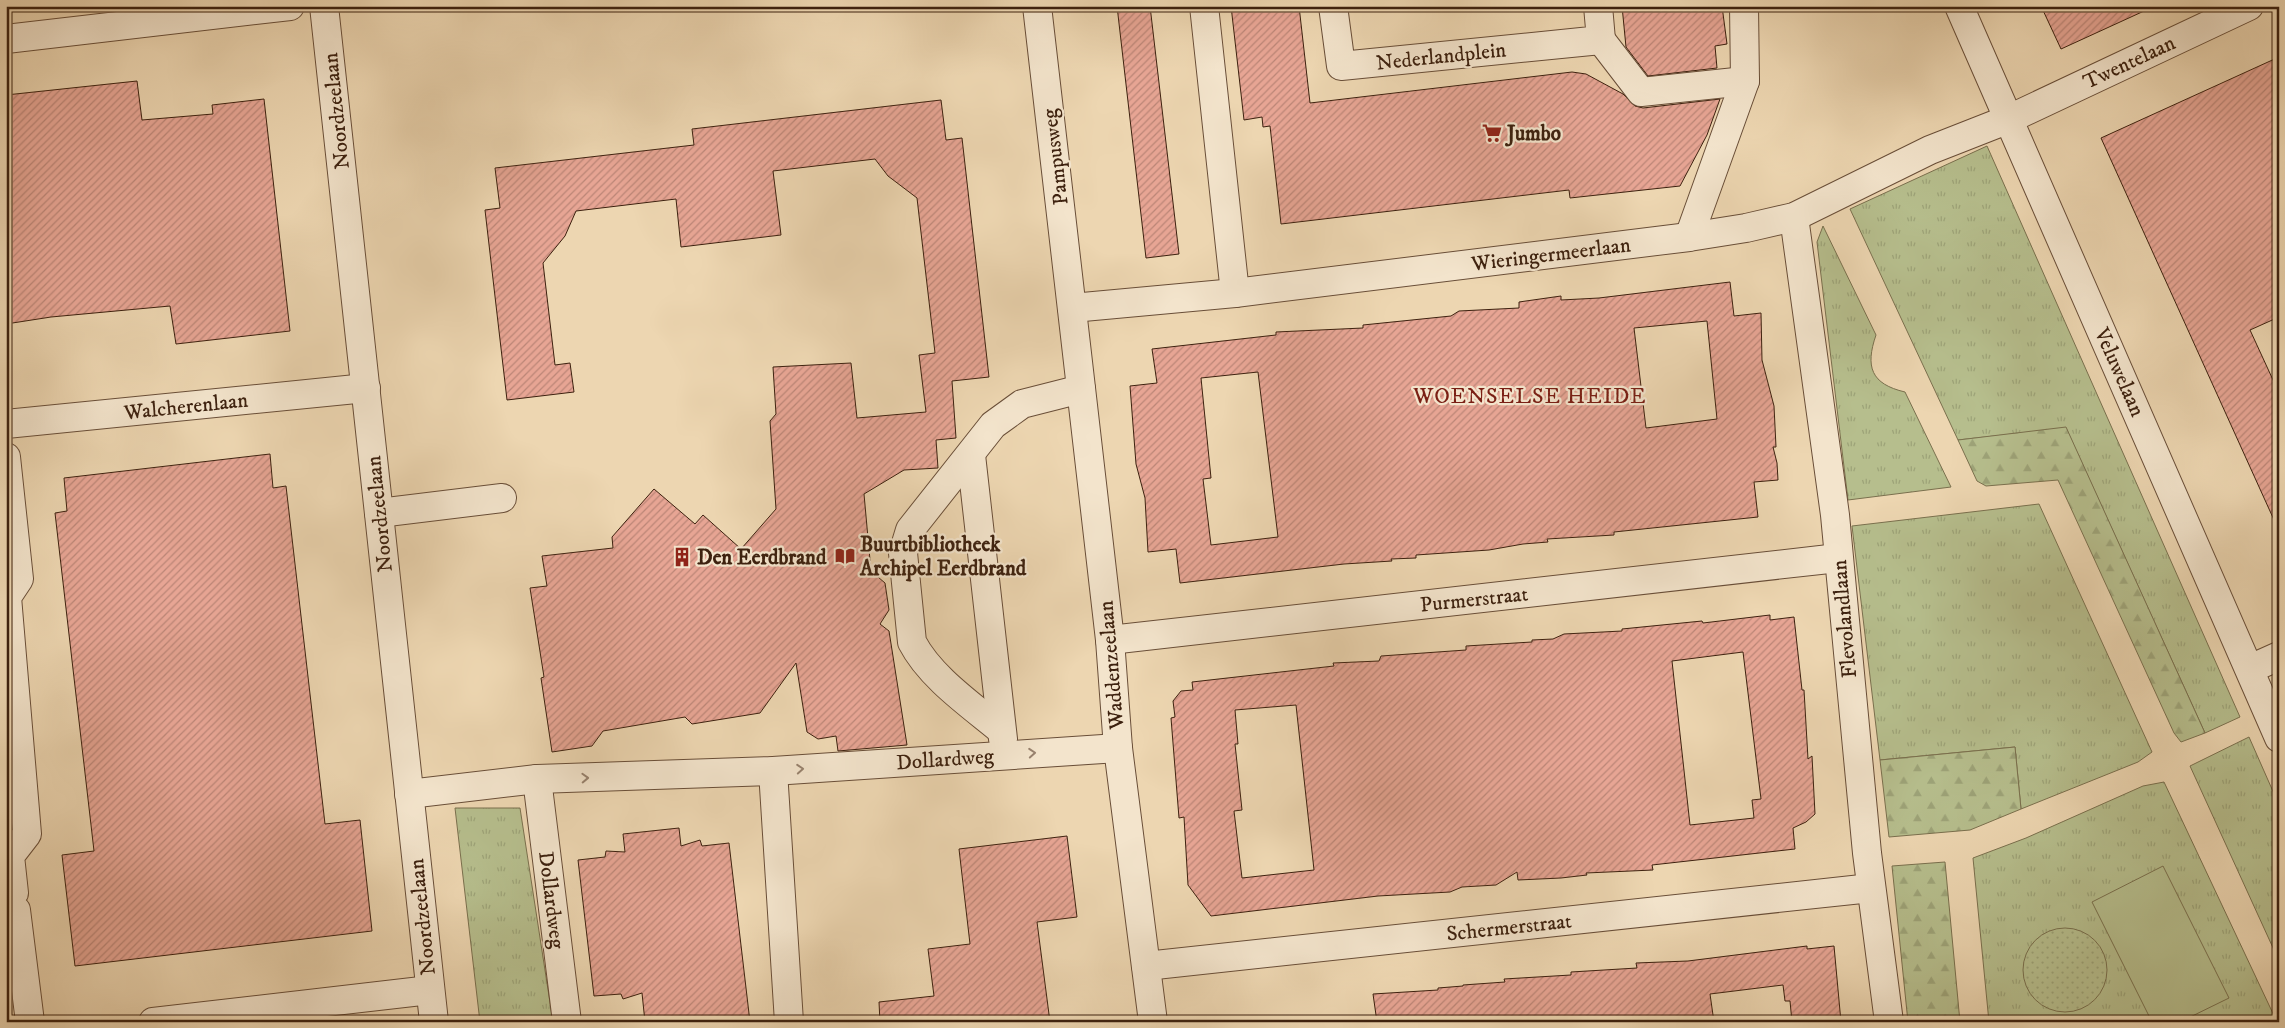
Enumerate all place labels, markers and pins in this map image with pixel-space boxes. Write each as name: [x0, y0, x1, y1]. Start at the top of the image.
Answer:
place label: Jumbo: [1505, 121, 1561, 147]
supermarket icon: Jumbo: [1481, 122, 1503, 144]
place label: Buurtbibliotheek Archipel Eerdbrand: [859, 532, 1027, 582]
place label: Den Eerdbrand: [697, 545, 827, 571]
library icon: Buurtbibliotheek Archipel Eerdbrand: [834, 545, 856, 567]
building icon: Den Eerdbrand: [671, 546, 693, 568]

